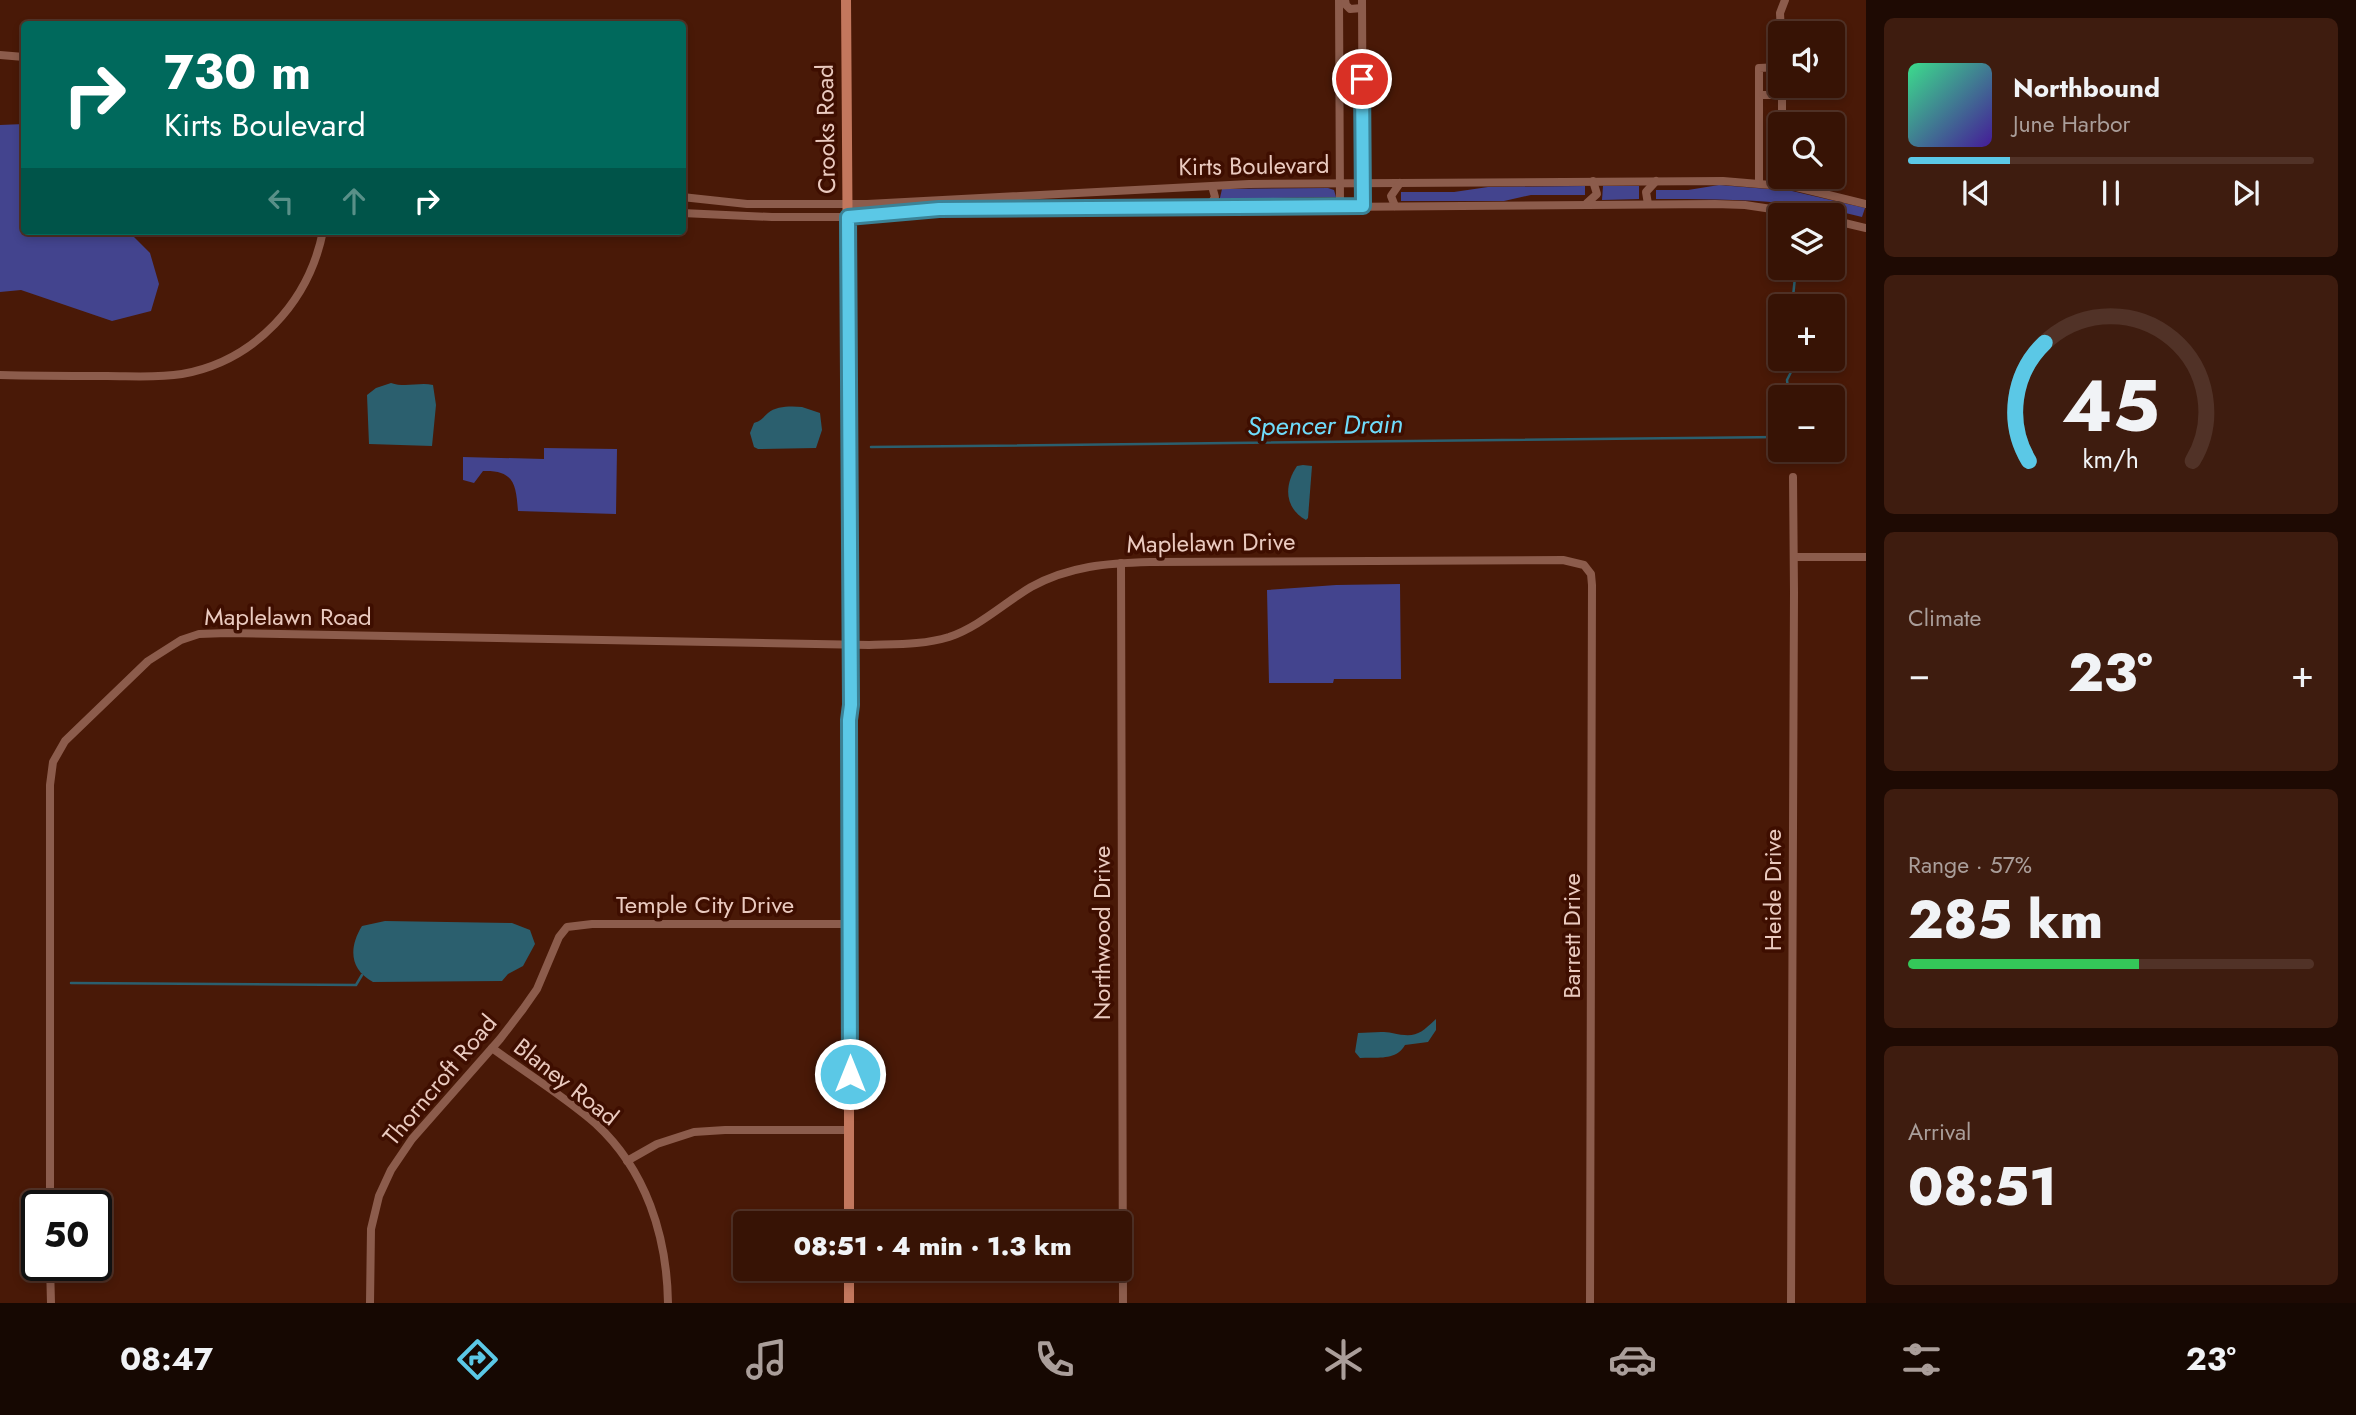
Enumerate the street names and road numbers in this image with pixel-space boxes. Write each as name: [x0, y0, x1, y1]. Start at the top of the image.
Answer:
street label: Crooks Road: [807, 64, 844, 194]
street label: Kirts Boulevard: [1178, 147, 1330, 184]
street label: Maplelawn Drive: [1126, 524, 1296, 561]
street label: Maplelawn Road: [204, 599, 372, 634]
street label: Heide Drive: [1755, 829, 1790, 951]
street label: Northwood Drive: [1084, 846, 1119, 1020]
street label: Barrett Drive: [1554, 873, 1589, 999]
street label: Temple City Drive: [616, 887, 794, 922]
street label: Thorncroft Road: [374, 1006, 505, 1153]
street label: Blaney Road: [506, 1029, 626, 1134]

